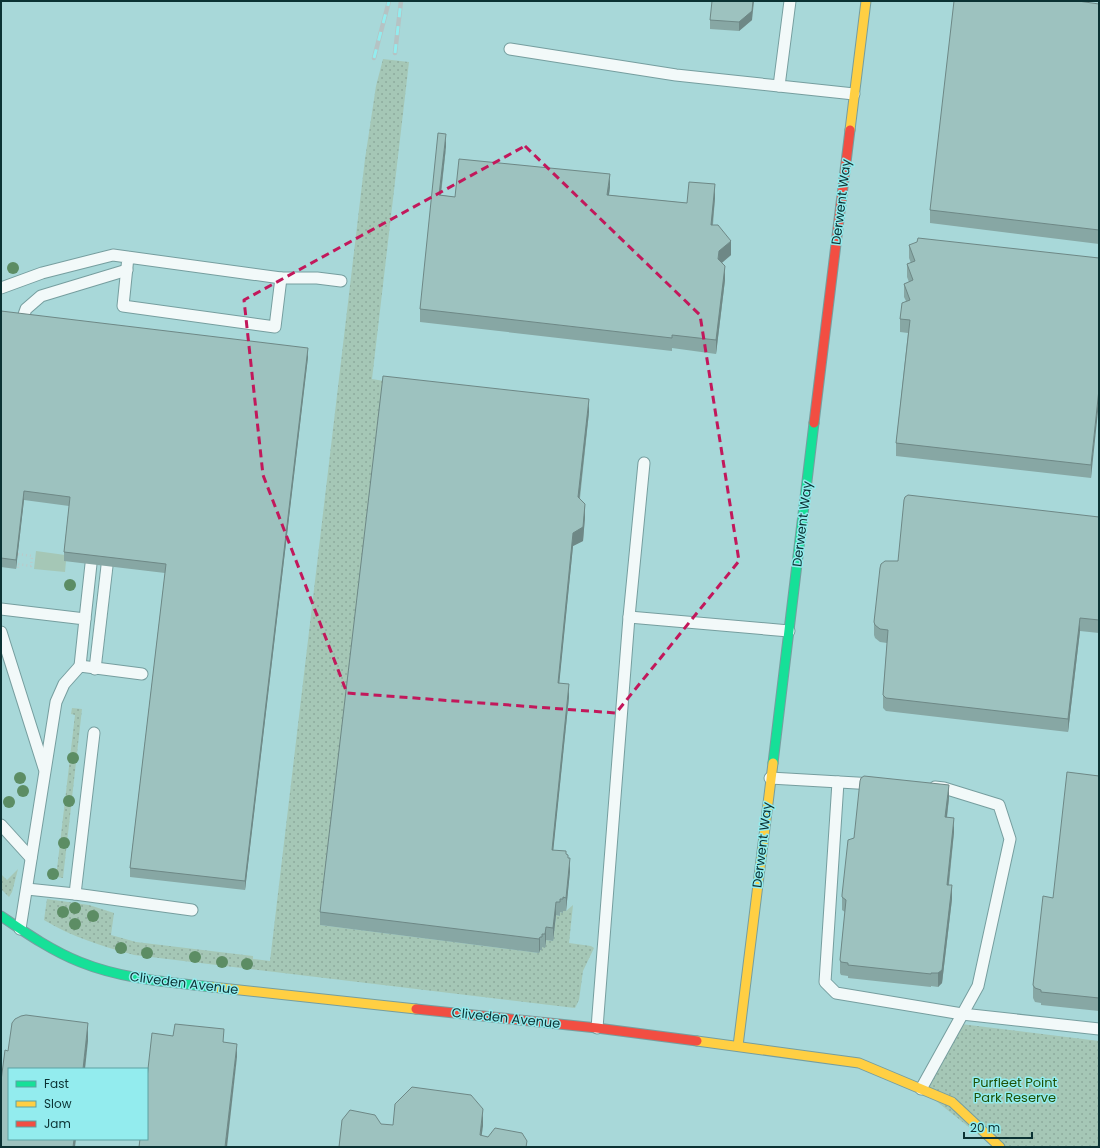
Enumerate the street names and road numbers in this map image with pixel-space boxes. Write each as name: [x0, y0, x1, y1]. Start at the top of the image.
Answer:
street label: Derwent Way: [826, 157, 856, 246]
street label: Derwent Way: [787, 479, 817, 568]
street label: Derwent Way: [747, 800, 777, 889]
street label: Cliveden Avenue: [129, 967, 239, 999]
street label: Cliveden Avenue: [451, 1003, 561, 1033]

